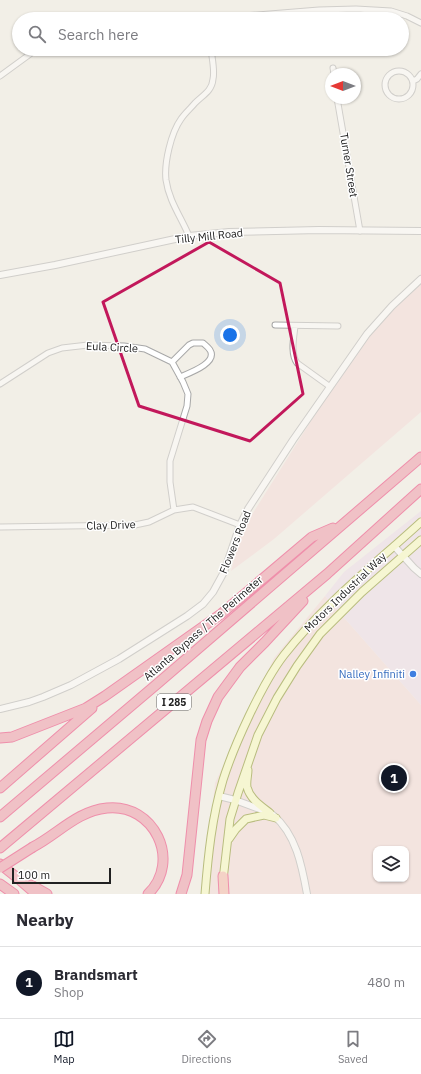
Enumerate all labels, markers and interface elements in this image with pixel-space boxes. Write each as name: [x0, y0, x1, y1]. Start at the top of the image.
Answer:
search box: [12, 12, 409, 56]
icon: search: [26, 23, 48, 45]
text: Search here: [58, 25, 138, 44]
north arrow: [325, 68, 361, 104]
street label: Turner Street: [337, 132, 361, 198]
street label: Tilly Mill Road: [174, 225, 244, 247]
your location: [220, 325, 240, 345]
street label: Eula Circle: [86, 339, 138, 355]
street label: Flowers Road: [216, 508, 254, 576]
street label: Clay Drive: [86, 517, 136, 533]
street label: Motors Industrial Way: [301, 549, 389, 635]
street label: Atlanta Bypass / The Perimeter: [141, 572, 265, 684]
place label: Nalley Infiniti: [339, 667, 405, 681]
marker: Nalley Infiniti: [408, 669, 418, 679]
road number: I 285: [157, 694, 191, 710]
pin: 1: [381, 763, 407, 793]
map controls: [373, 846, 409, 882]
button: layers: [373, 846, 409, 882]
scale bar: [12, 866, 111, 885]
text: 100 m: [18, 868, 50, 882]
text: Nearby: [16, 909, 74, 931]
text: Brandsmart: [54, 965, 138, 984]
text: 1: [25, 974, 33, 991]
text: 480 m: [367, 974, 405, 991]
text: Shop: [54, 984, 84, 1001]
tab: Map: [53, 1028, 75, 1066]
tab: Directions: [181, 1028, 232, 1066]
tab: Saved: [338, 1028, 368, 1066]

